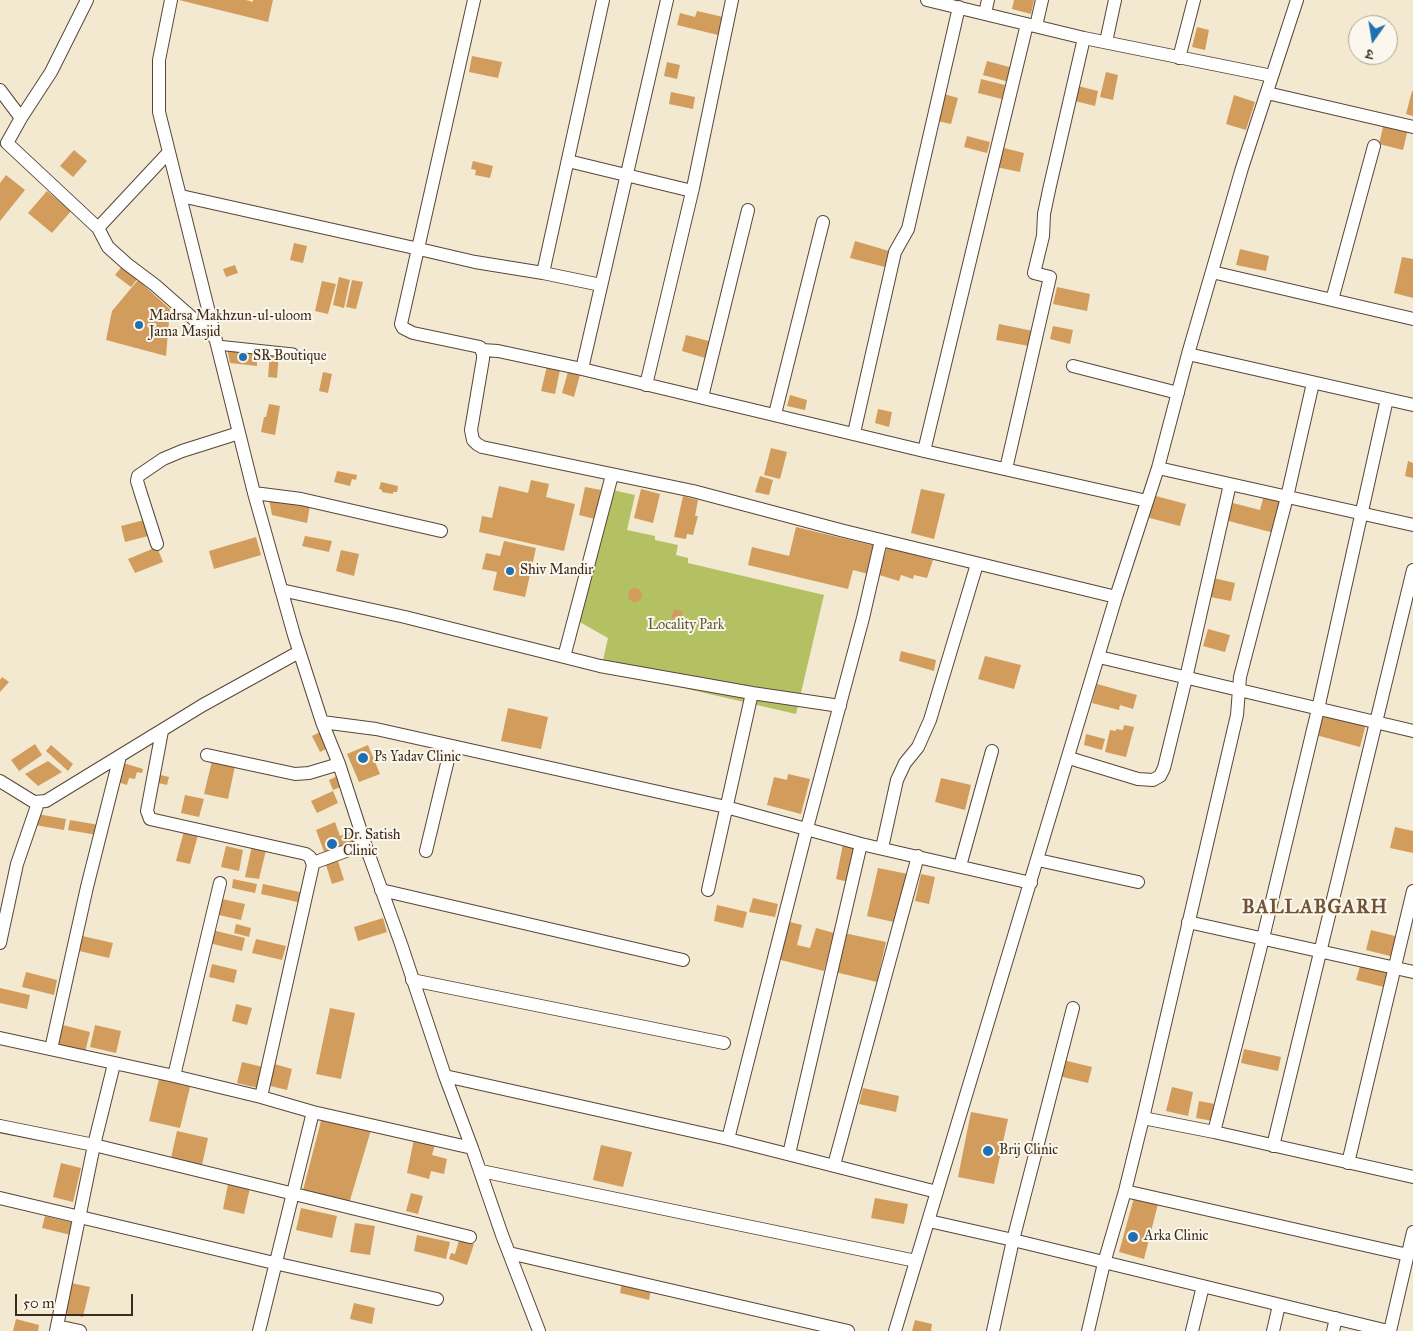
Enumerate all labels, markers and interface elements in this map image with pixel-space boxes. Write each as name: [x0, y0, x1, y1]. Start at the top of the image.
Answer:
north arrow: [1348, 15, 1398, 65]
text: उ: [1364, 45, 1375, 63]
place label: Madrsa Makhzun-ul-uloom Jama Masjid: [149, 309, 312, 342]
marker: Madrsa Makhzun-ul-uloom Jama Masjid: [133, 319, 145, 331]
place label: SR Boutique: [253, 349, 327, 365]
marker: SR Boutique: [237, 351, 249, 363]
place label: Shiv Mandir: [520, 563, 593, 579]
marker: Shiv Mandir: [504, 565, 516, 577]
park label: Locality Park: [648, 618, 724, 634]
place label: Ps Yadav Clinic: [374, 750, 461, 766]
marker: Ps Yadav Clinic: [356, 751, 370, 765]
place label: Dr. Satish Clinic: [343, 828, 401, 860]
marker: Dr. Satish Clinic: [325, 837, 339, 851]
district label: BALLABGARH: [1241, 897, 1389, 919]
place label: Brij Clinic: [999, 1143, 1058, 1159]
marker: Brij Clinic: [981, 1144, 995, 1158]
place label: Arka Clinic: [1144, 1229, 1208, 1245]
marker: Arka Clinic: [1126, 1230, 1140, 1244]
scale bar: [18, 1284, 135, 1316]
text: 50 m: [23, 1294, 55, 1312]

